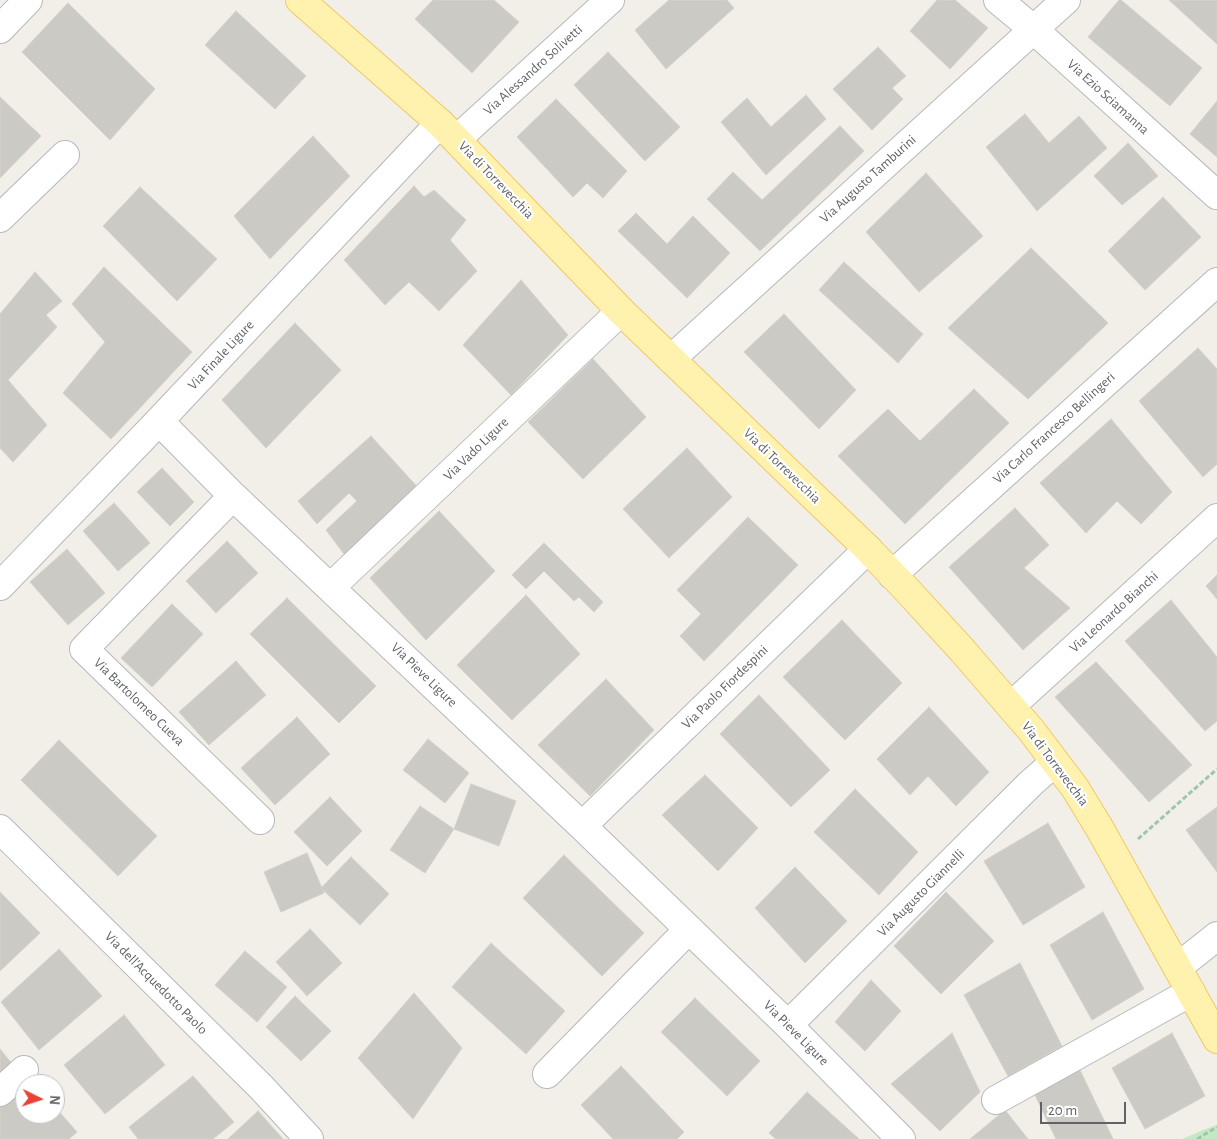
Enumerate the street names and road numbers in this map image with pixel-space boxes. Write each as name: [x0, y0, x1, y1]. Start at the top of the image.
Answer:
street label: Via Alessandro Solivetti: [480, 21, 586, 119]
street label: Via Ezio Sciamanna: [1064, 56, 1152, 138]
street label: Via Augusto Tamburini: [816, 131, 920, 227]
street label: Via di Torrevecchia: [455, 138, 537, 222]
street label: Via Finale Ligure: [184, 317, 258, 393]
street label: Via Carlo Francesco Bellingeri: [989, 369, 1119, 487]
street label: Via Vado Ligure: [440, 414, 512, 484]
street label: Via di Torrevecchia: [740, 425, 824, 507]
street label: Via Leonardo Bianchi: [1066, 568, 1162, 656]
street label: Via Pieve Ligure: [387, 639, 461, 711]
street label: Via Paolo Fiordespini: [678, 641, 772, 733]
street label: Via Bartolomeo Cueva: [90, 654, 188, 750]
street label: Via di Torrevecchia: [1018, 719, 1092, 809]
street label: Via Augusto Giannelli: [874, 846, 968, 940]
street label: Via dell'Acquedotto Paolo: [101, 928, 211, 1038]
street label: Via Pieve Ligure: [760, 997, 832, 1069]

